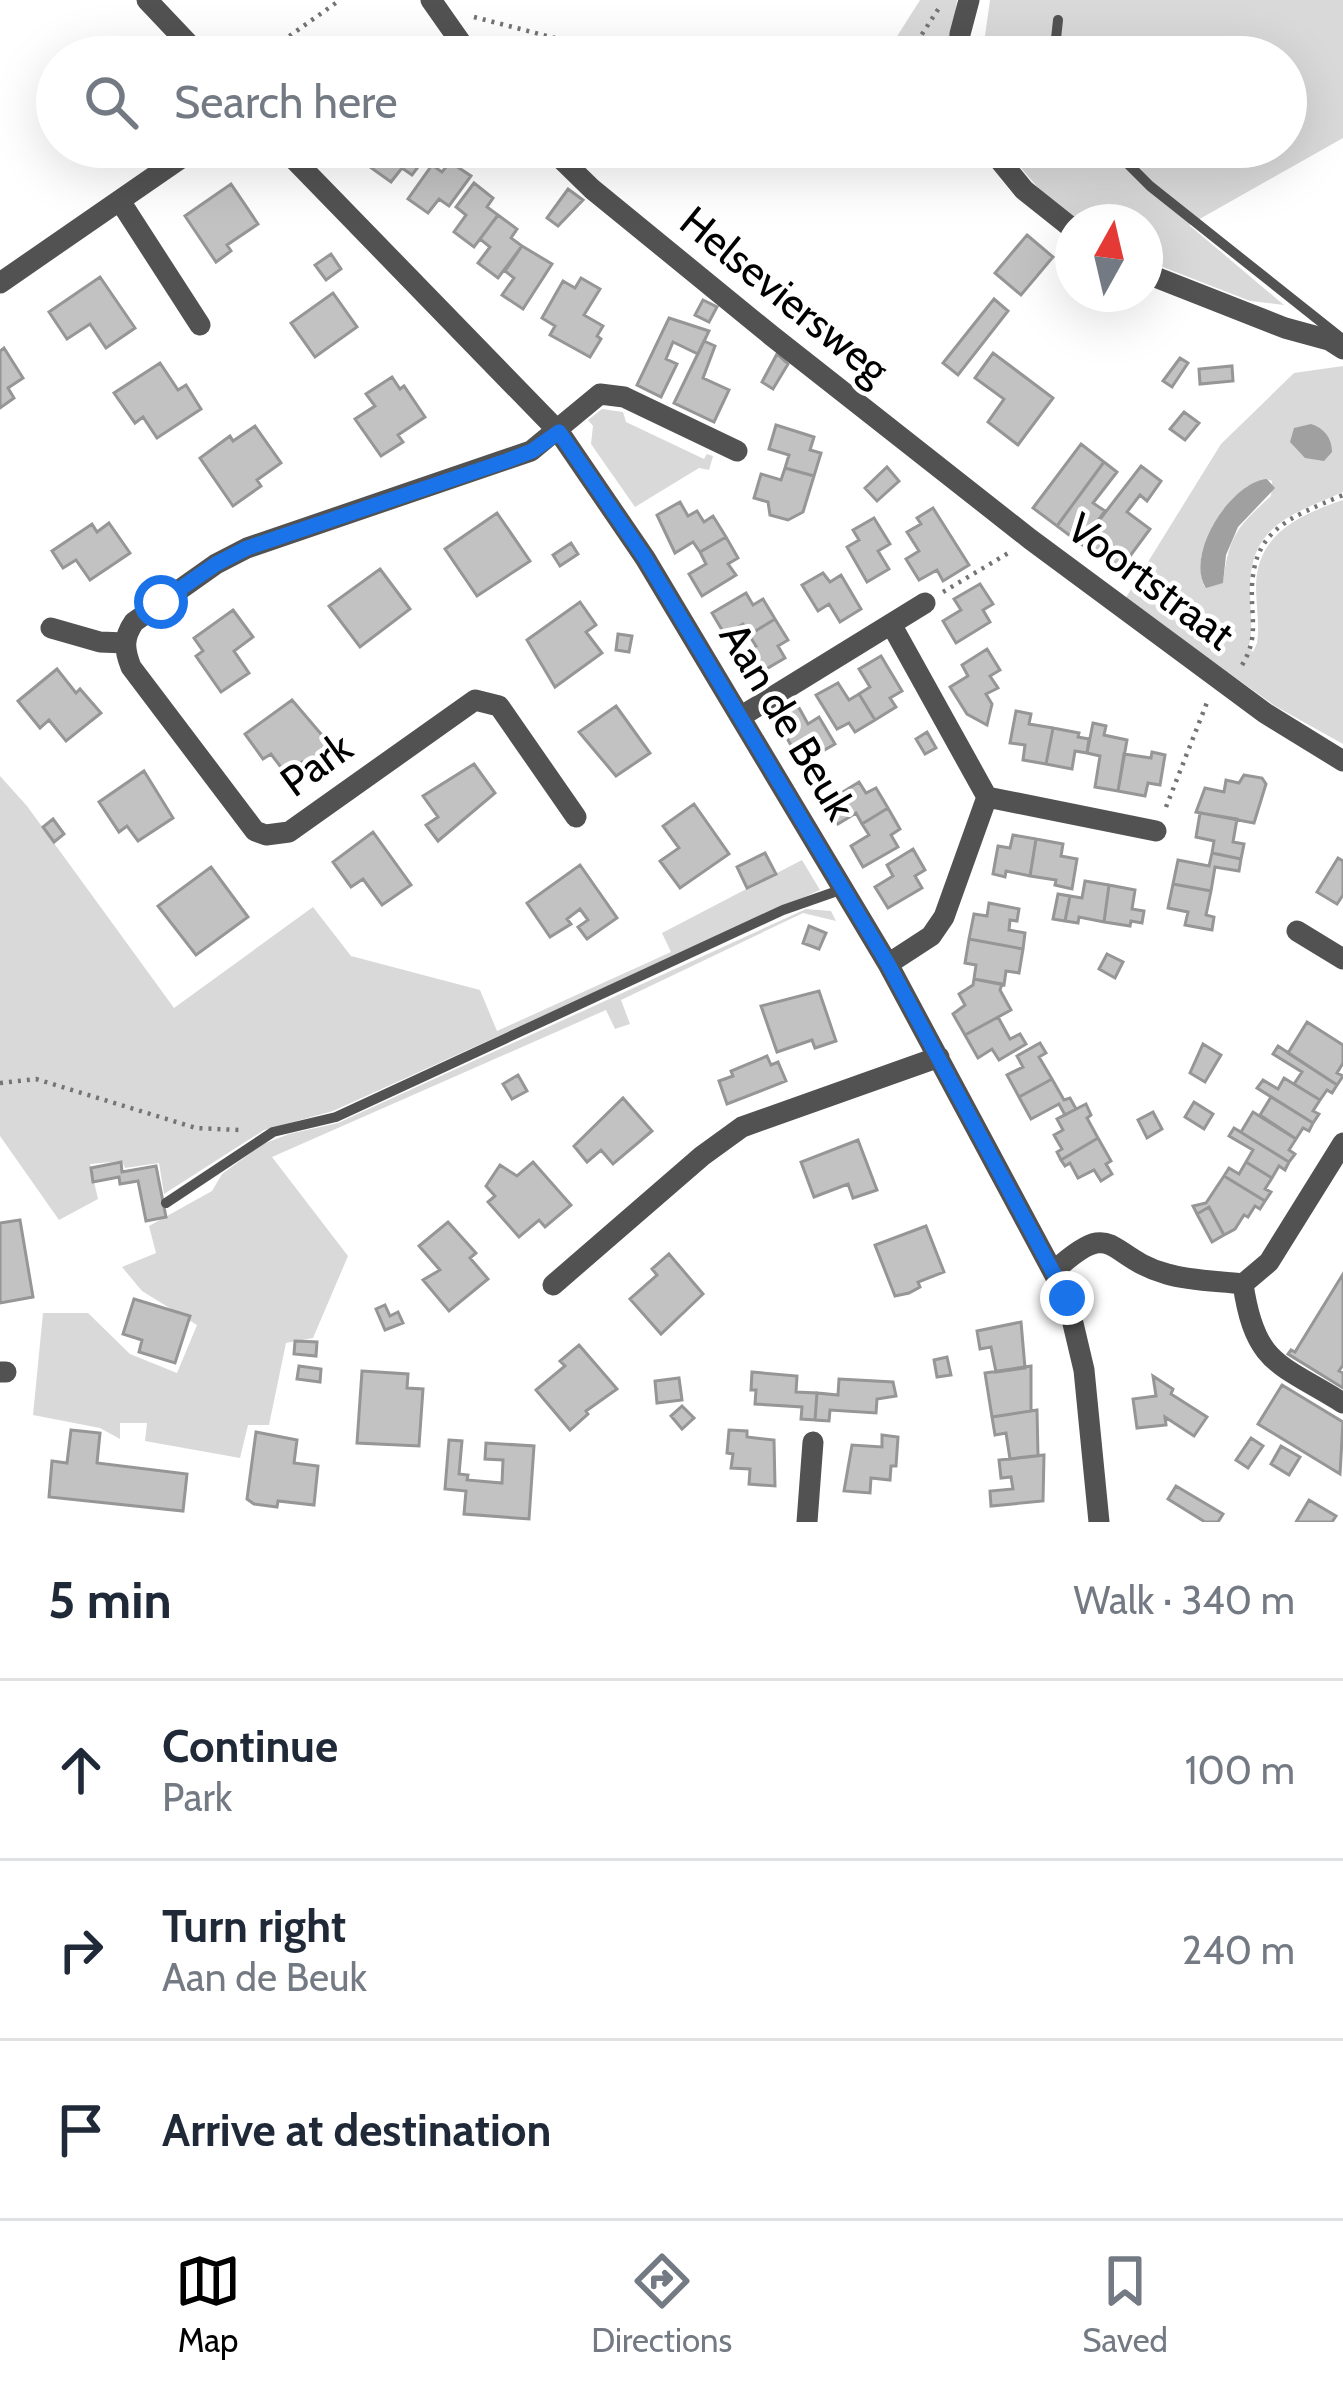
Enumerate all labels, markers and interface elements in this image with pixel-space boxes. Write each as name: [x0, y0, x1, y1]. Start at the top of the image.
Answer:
search box: [36, 36, 1307, 168]
icon: search: [78, 69, 144, 135]
text: Search here: [174, 75, 398, 129]
street label: Helseviersweg: [670, 195, 901, 396]
north arrow: [1055, 204, 1163, 312]
street label: Voortstraat: [1057, 501, 1245, 661]
route start: [134, 575, 188, 629]
street label: Aan de Beuk: [709, 613, 867, 829]
street label: Park: [270, 721, 362, 807]
route end: [1040, 1271, 1094, 1325]
text: 5 min: [48, 1569, 172, 1631]
text: Walk · 340 m: [1074, 1576, 1295, 1624]
text: Continue: [162, 1719, 338, 1773]
icon: ahead: [48, 1737, 114, 1803]
text: 100 m: [1185, 1746, 1295, 1794]
text: Park: [162, 1773, 232, 1821]
text: Turn right: [162, 1899, 346, 1953]
icon: right: [48, 1917, 114, 1983]
text: 240 m: [1182, 1926, 1295, 1974]
text: Aan de Beuk: [162, 1953, 367, 2001]
icon: arrive: [48, 2097, 114, 2163]
text: Arrive at destination: [162, 2103, 551, 2157]
tab: Map: [175, 2248, 241, 2360]
tab: Directions: [591, 2248, 732, 2360]
tab: Saved: [1082, 2248, 1168, 2360]

